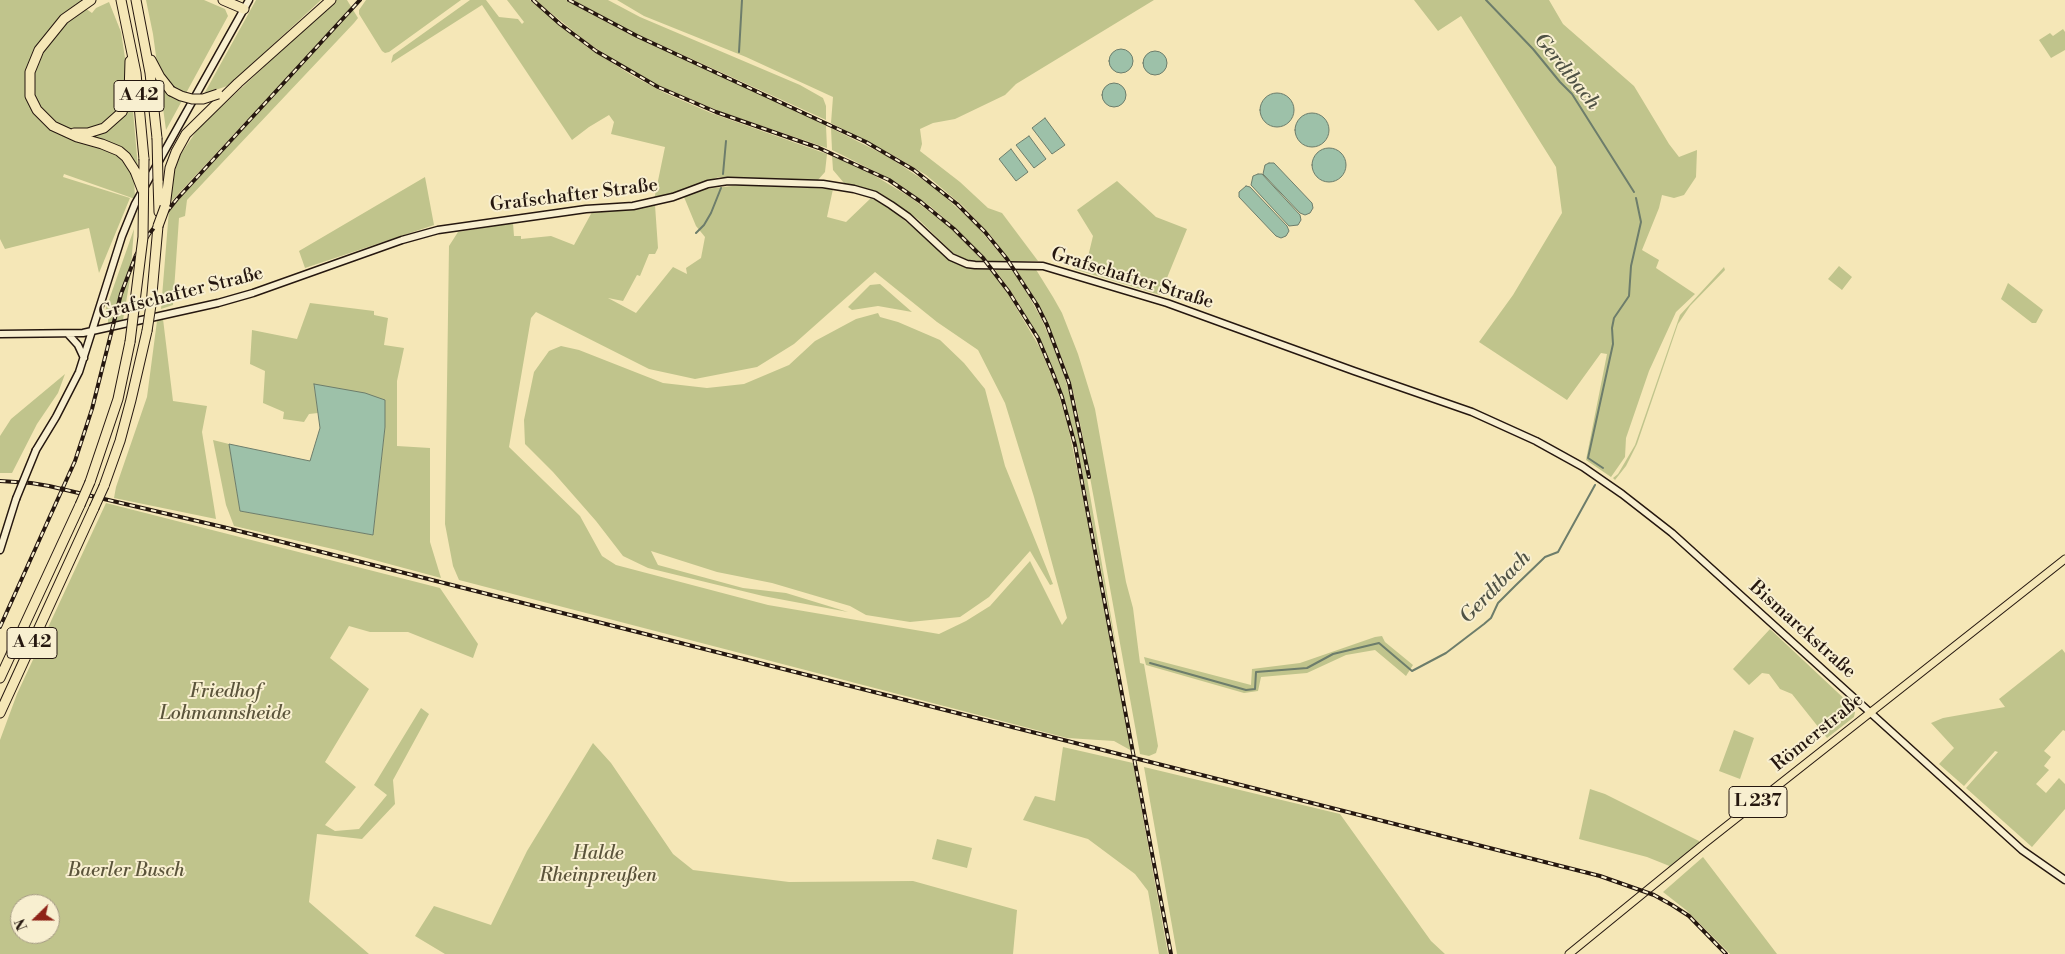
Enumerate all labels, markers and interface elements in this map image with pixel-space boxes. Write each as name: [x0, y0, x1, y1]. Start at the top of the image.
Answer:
water label: Gerdtbach: [1528, 29, 1604, 115]
road number: A 42: [114, 80, 164, 112]
street label: Grafschafter Straße: [489, 174, 659, 218]
street label: Grafschafter Straße: [1048, 243, 1216, 315]
street label: Grafschafter Straße: [96, 263, 266, 325]
water label: Gerdtbach: [1456, 547, 1536, 629]
street label: Bismarckstraße: [1744, 576, 1860, 684]
road number: A 42: [7, 628, 57, 658]
park label: Friedhof Lohmannsheide: [159, 681, 291, 725]
street label: Römerstraße: [1768, 689, 1868, 777]
road number: L 237: [1729, 786, 1787, 818]
park label: Halde Rheinpreußen: [539, 843, 657, 887]
park label: Baerler Busch: [68, 860, 184, 882]
north arrow: [10, 894, 60, 944]
text: N: [12, 916, 32, 933]

